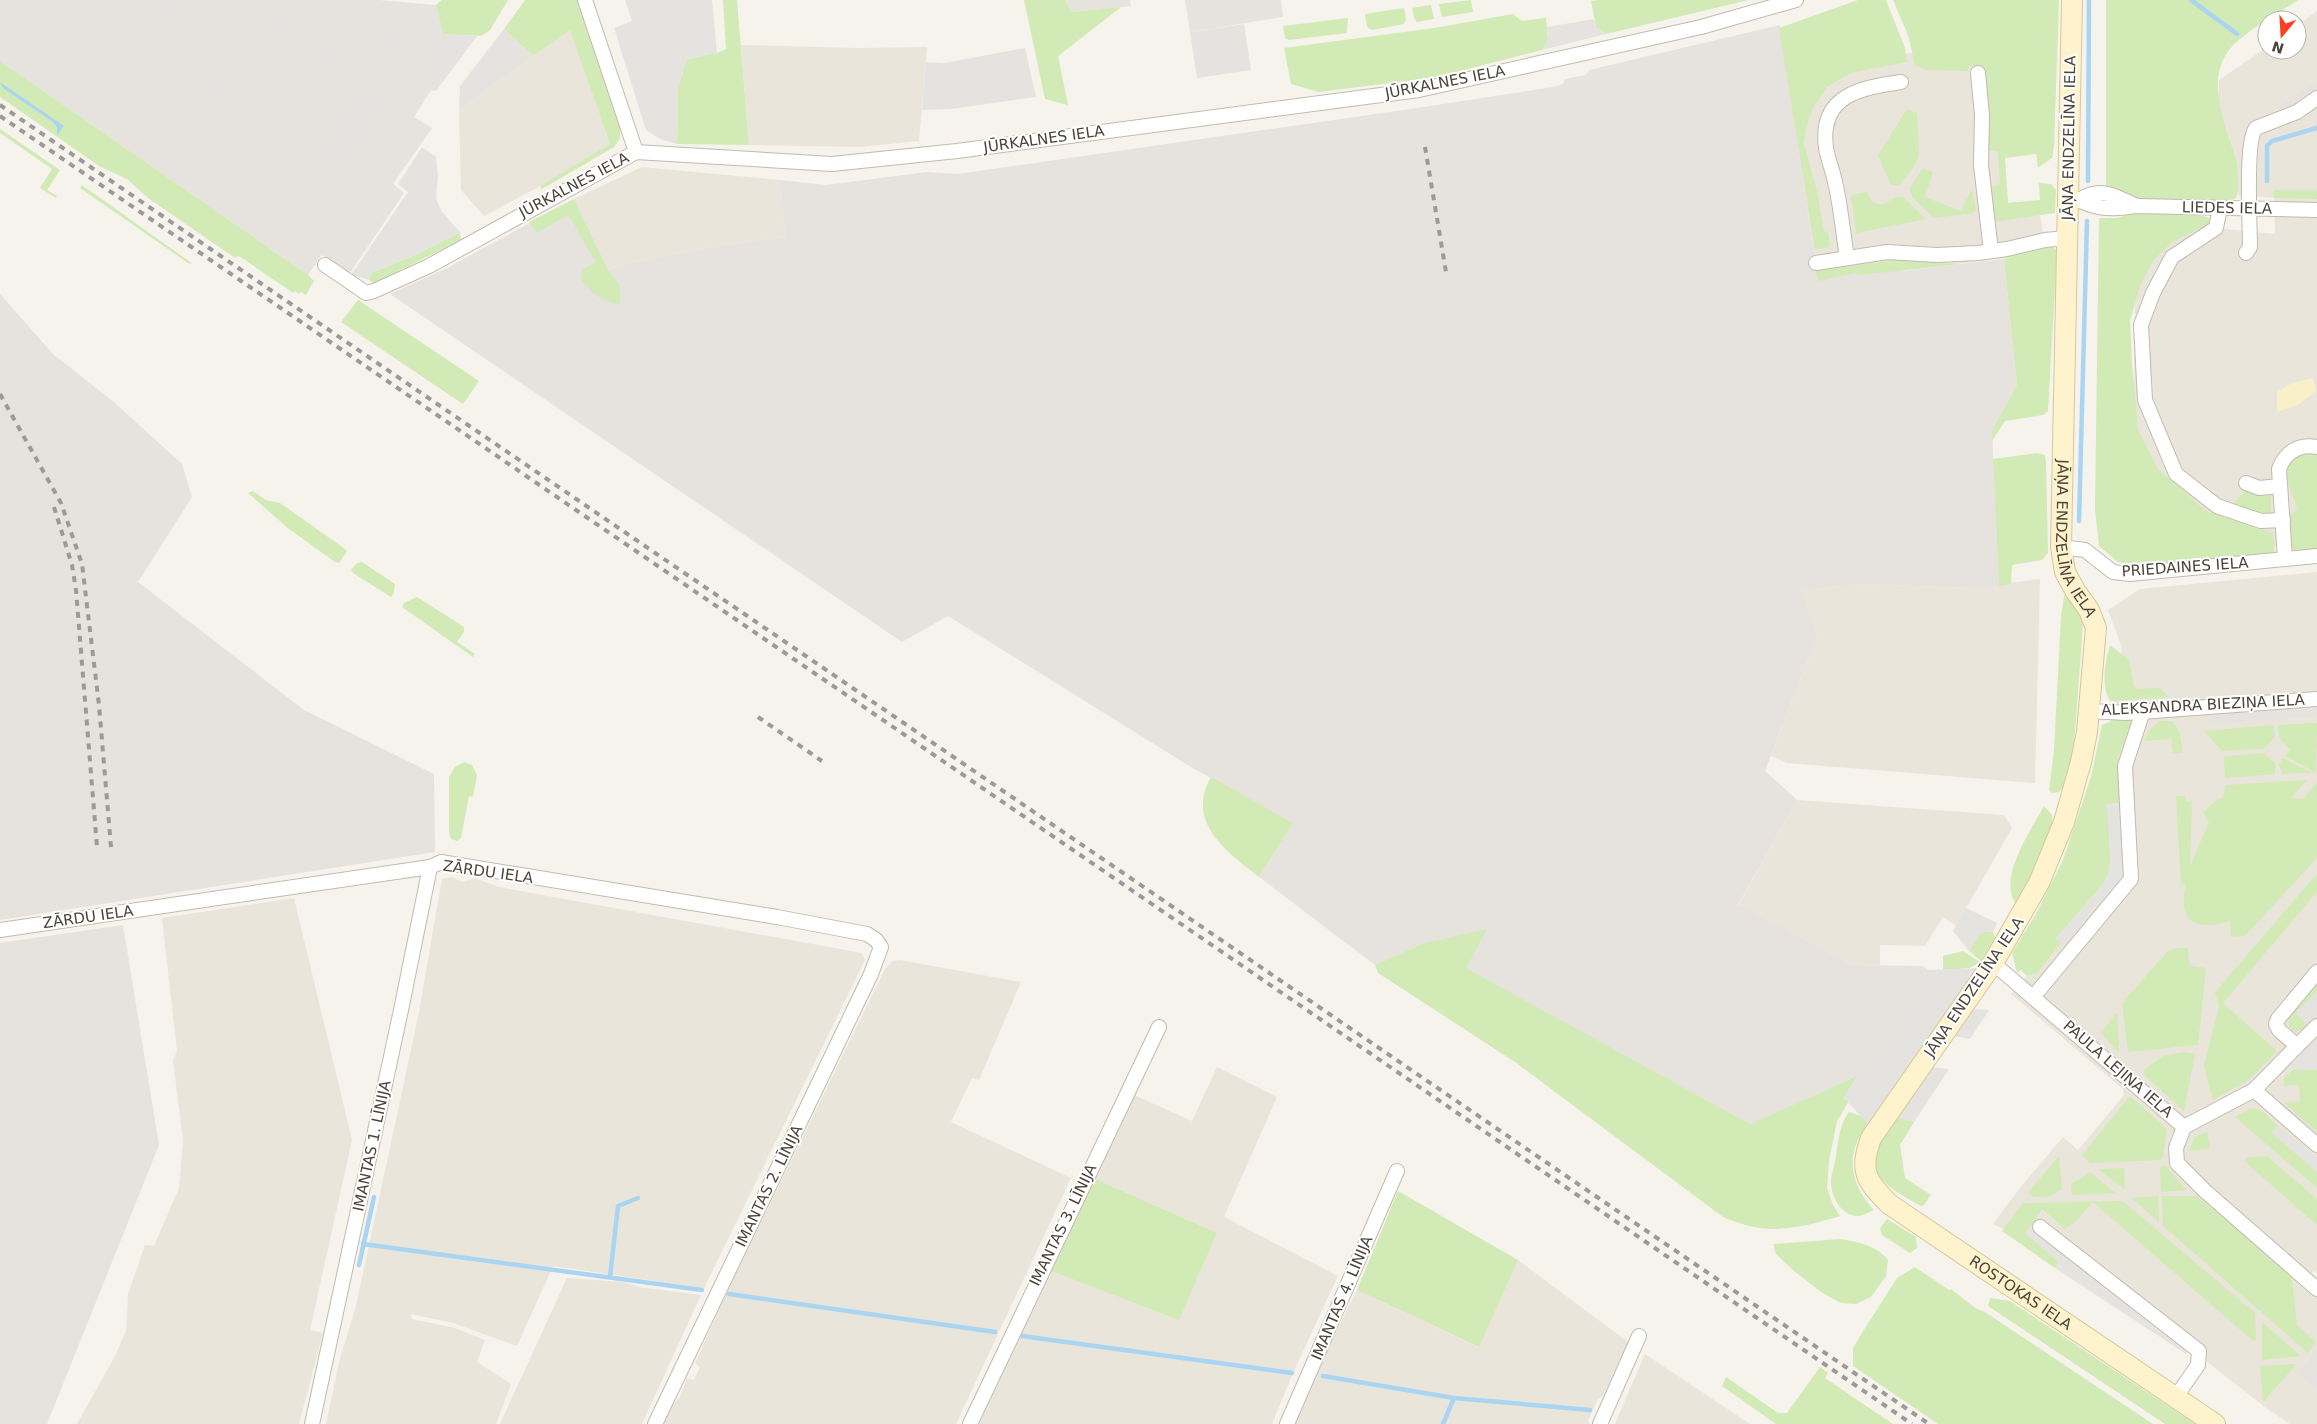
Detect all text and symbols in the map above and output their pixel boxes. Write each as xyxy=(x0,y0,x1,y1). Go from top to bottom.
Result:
north arrow xyxy=(2257,10,2307,60)
text: N xyxy=(2270,38,2286,57)
street label: JĀŅA ENDZELĪNA IELA xyxy=(2059,55,2079,222)
street label: JŪRKALNES IELA xyxy=(1382,60,1507,103)
street label: JŪRKALNES IELA xyxy=(981,121,1106,157)
street label: JŪRKALNES IELA xyxy=(515,147,633,222)
street label: LIEDES IELA xyxy=(2182,198,2273,218)
street label: JĀŅA ENDZELĪNA IELA xyxy=(2051,458,2100,621)
street label: PRIEDAINES IELA xyxy=(2121,554,2250,580)
street label: ALEKSANDRA BIEZIŅA IELA xyxy=(2101,691,2306,719)
street label: ZĀRDU IELA xyxy=(442,857,535,887)
street label: ZĀRDU IELA xyxy=(42,902,135,932)
street label: JĀŅA ENDZELĪNA IELA xyxy=(1920,913,2028,1061)
street label: PAULA LEJIŅA IELA xyxy=(2060,1017,2177,1122)
street label: IMANTAS 1. LĪNIJA xyxy=(349,1078,395,1213)
street label: IMANTAS 2. LĪNIJA xyxy=(732,1121,807,1250)
street label: IMANTAS 3. LĪNIJA xyxy=(1026,1160,1101,1289)
street label: IMANTAS 4. LĪNIJA xyxy=(1308,1232,1377,1363)
street label: ROSTOKAS IELA xyxy=(1966,1252,2076,1334)

